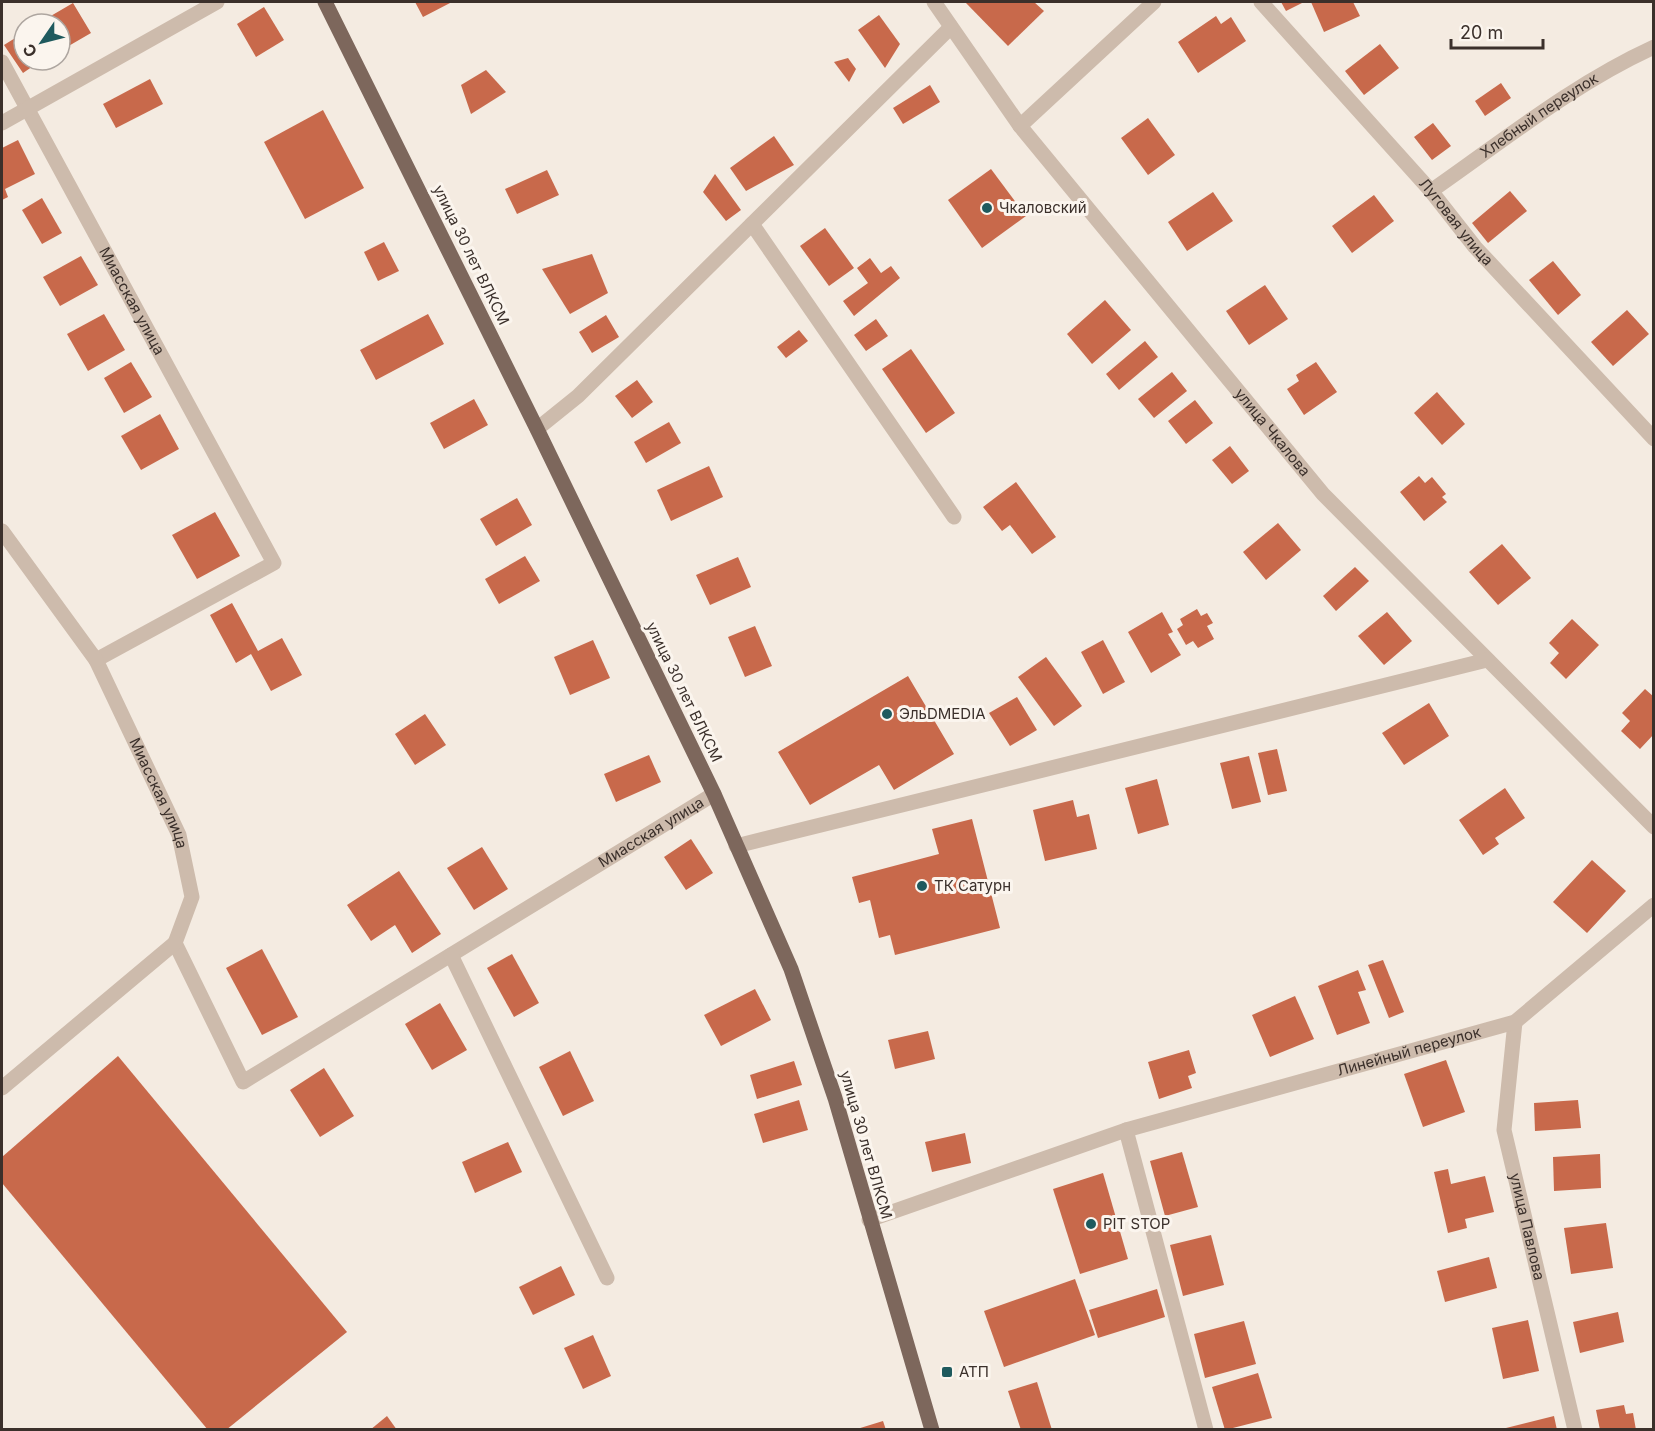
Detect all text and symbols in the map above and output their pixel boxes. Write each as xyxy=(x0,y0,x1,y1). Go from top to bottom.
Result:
north arrow xyxy=(12,12,72,72)
scale bar xyxy=(1451,12,1542,50)
text: 20 m xyxy=(1460,22,1503,43)
text: С xyxy=(18,40,41,61)
street label: Хлебный переулок xyxy=(1476,69,1601,162)
street label: Луговая улица xyxy=(1415,174,1497,269)
street label: улица 30 лет ВЛКСМ xyxy=(429,182,514,328)
place label: Чкаловский xyxy=(999,198,1087,217)
marker: Чкаловский xyxy=(980,201,994,215)
street label: Миасская улица xyxy=(95,244,169,358)
street label: улица Чкалова xyxy=(1231,384,1315,480)
street label: улица 30 лет ВЛКСМ xyxy=(642,619,727,765)
place label: ЭльDMEDIA xyxy=(899,704,986,723)
marker: ЭльDMEDIA xyxy=(880,707,894,721)
street label: Миасская улица xyxy=(125,735,192,850)
street label: Миасская улица xyxy=(595,793,707,871)
place label: ТК Сатурн xyxy=(934,876,1011,895)
marker: ТК Сатурн xyxy=(915,879,929,893)
street label: Линейный переулок xyxy=(1335,1022,1483,1080)
street label: улица 30 лет ВЛКСМ xyxy=(836,1068,897,1221)
street label: улица Павлова xyxy=(1506,1171,1549,1282)
place label: PIT STOP xyxy=(1103,1214,1170,1233)
marker: PIT STOP xyxy=(1084,1217,1098,1231)
place label: АТП xyxy=(959,1362,989,1381)
marker: АТП xyxy=(940,1365,954,1379)

